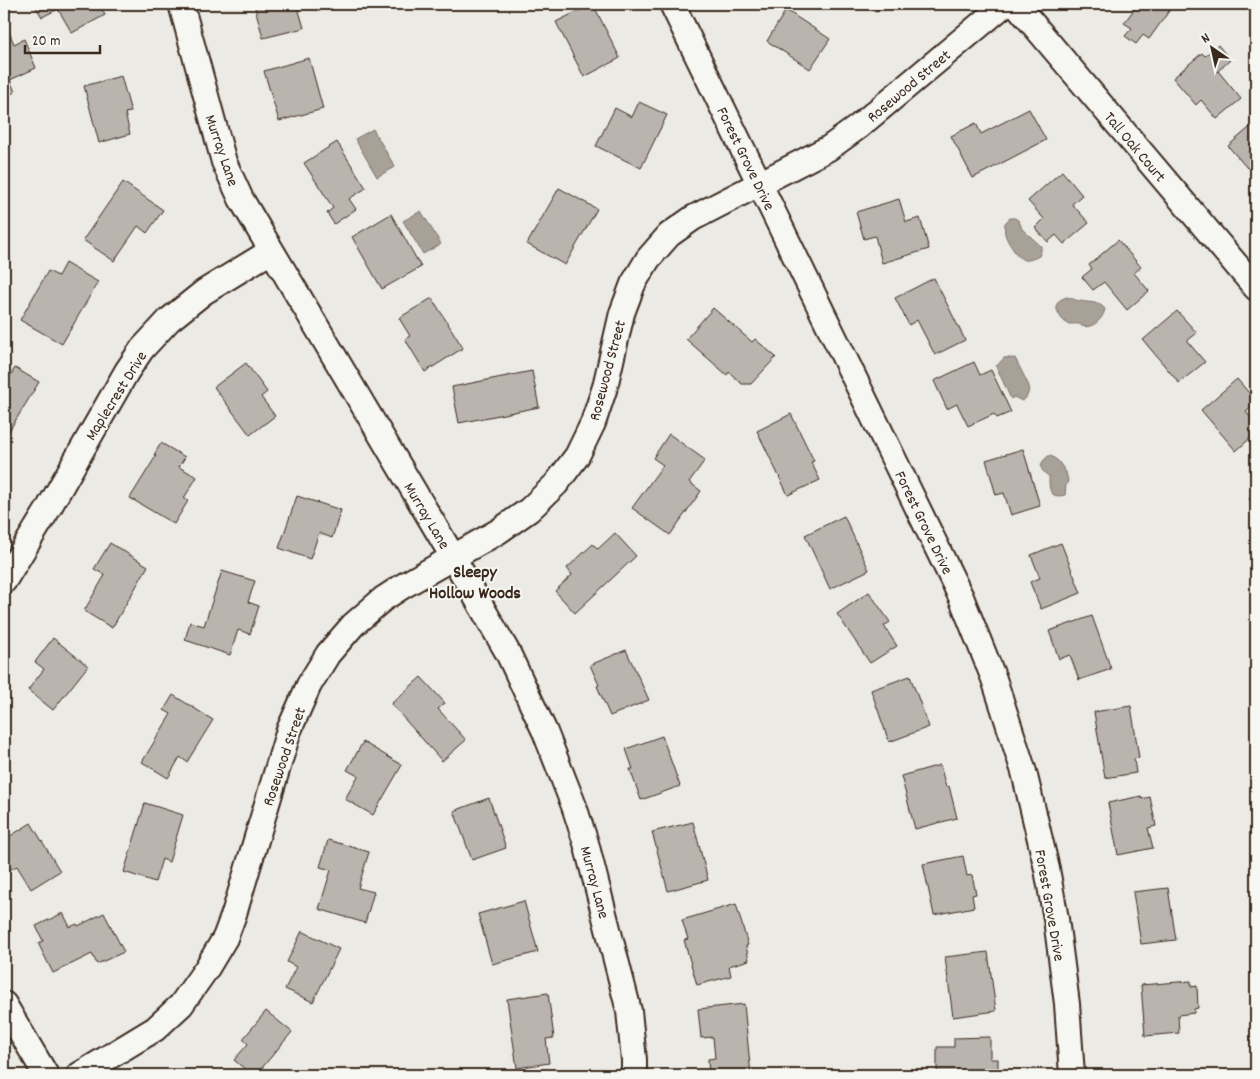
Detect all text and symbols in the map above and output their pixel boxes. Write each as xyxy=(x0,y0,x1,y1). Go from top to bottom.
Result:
scale bar xyxy=(25,22,100,54)
north arrow xyxy=(1188,22,1238,72)
text: N xyxy=(1197,29,1214,49)
text: 20 m xyxy=(32,31,60,53)
street label: Rosewood Street xyxy=(863,45,957,129)
street label: Forest Grove Drive xyxy=(710,103,780,215)
street label: Tall Oak Court xyxy=(1098,107,1171,188)
street label: Murray Lane xyxy=(198,112,244,190)
street label: Rosewood Street xyxy=(584,318,633,424)
street label: Maplecrest Drive xyxy=(80,347,154,446)
street label: Forest Grove Drive xyxy=(888,467,958,579)
street label: Murray Lane xyxy=(397,479,455,554)
district label: Sleepy Hollow Woods xyxy=(429,561,521,607)
street label: Rosewood Street xyxy=(258,704,313,809)
street label: Murray Lane xyxy=(573,844,614,921)
street label: Forest Grove Drive xyxy=(1027,848,1070,963)

